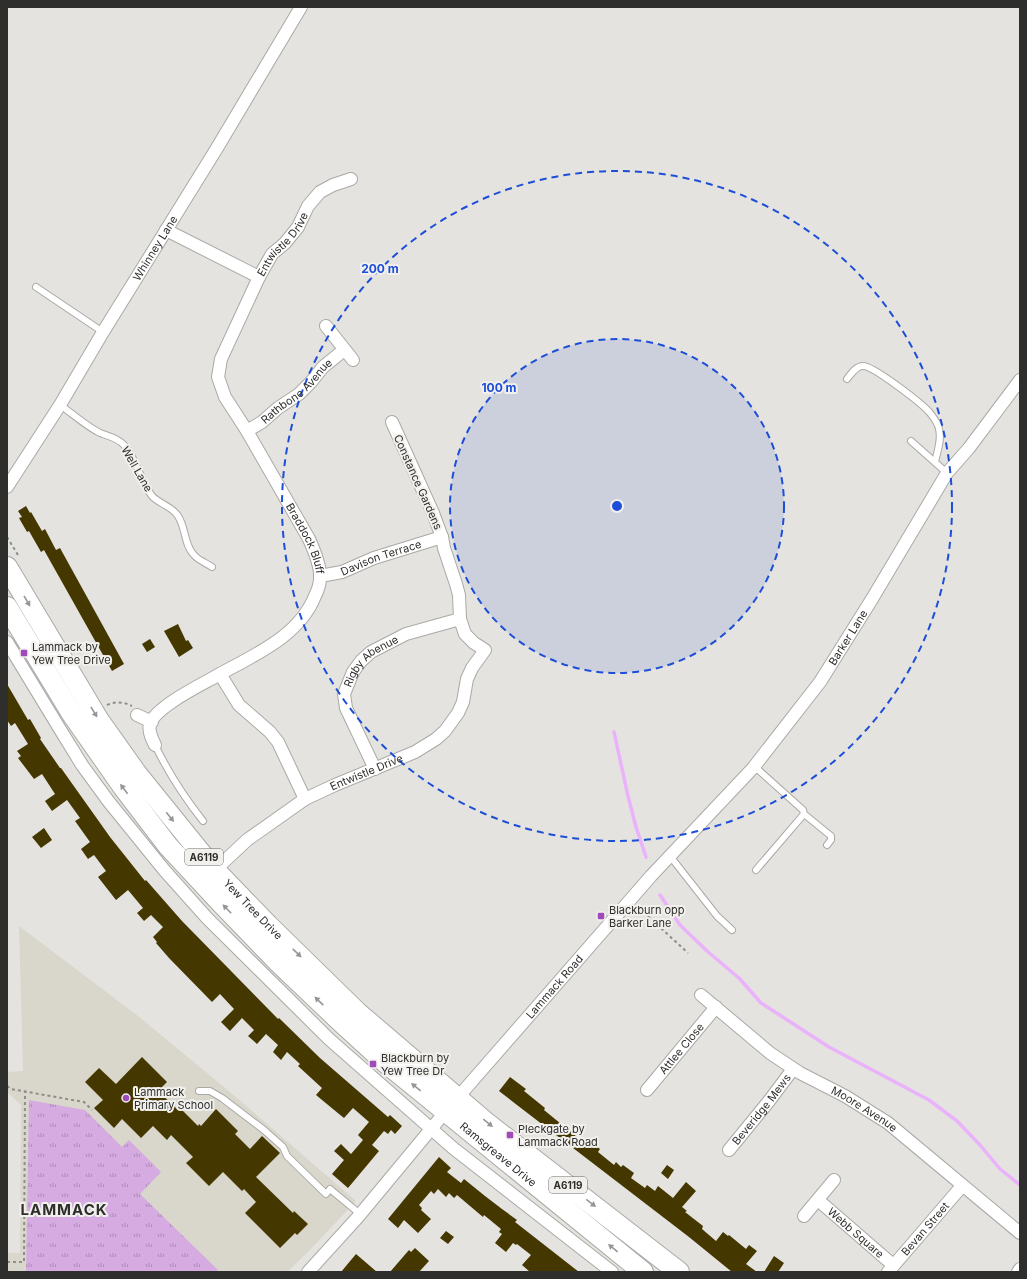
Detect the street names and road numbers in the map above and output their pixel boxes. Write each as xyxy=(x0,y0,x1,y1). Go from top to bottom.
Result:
street label: Entwistle Drive xyxy=(254,210,311,279)
street label: Whinney Lane xyxy=(130,213,180,283)
street label: Rathbone Avenue xyxy=(258,356,335,427)
street label: Constance Gardens xyxy=(391,432,445,532)
street label: Well Lane xyxy=(118,444,156,494)
street label: Braddock Bluff xyxy=(283,500,327,575)
street label: Davison Terrace xyxy=(338,537,423,579)
street label: Barker Lane xyxy=(825,607,870,668)
street label: Rigby Abenue xyxy=(341,632,401,689)
street label: Entwistle Drive xyxy=(328,751,405,793)
road number: A6119 xyxy=(185,849,223,865)
street label: Yew Tree Drive xyxy=(221,876,286,942)
street label: Lammack Road xyxy=(523,952,586,1021)
street label: Attlee Close xyxy=(656,1020,707,1077)
street label: Beveridge Mews xyxy=(729,1071,794,1148)
street label: Moore Avenue xyxy=(829,1083,900,1135)
street label: Ramsgreave Drive xyxy=(457,1119,540,1190)
road number: A6119 xyxy=(549,1177,587,1193)
street label: Bevan Street xyxy=(898,1199,952,1259)
street label: Webb Square xyxy=(825,1204,887,1261)

